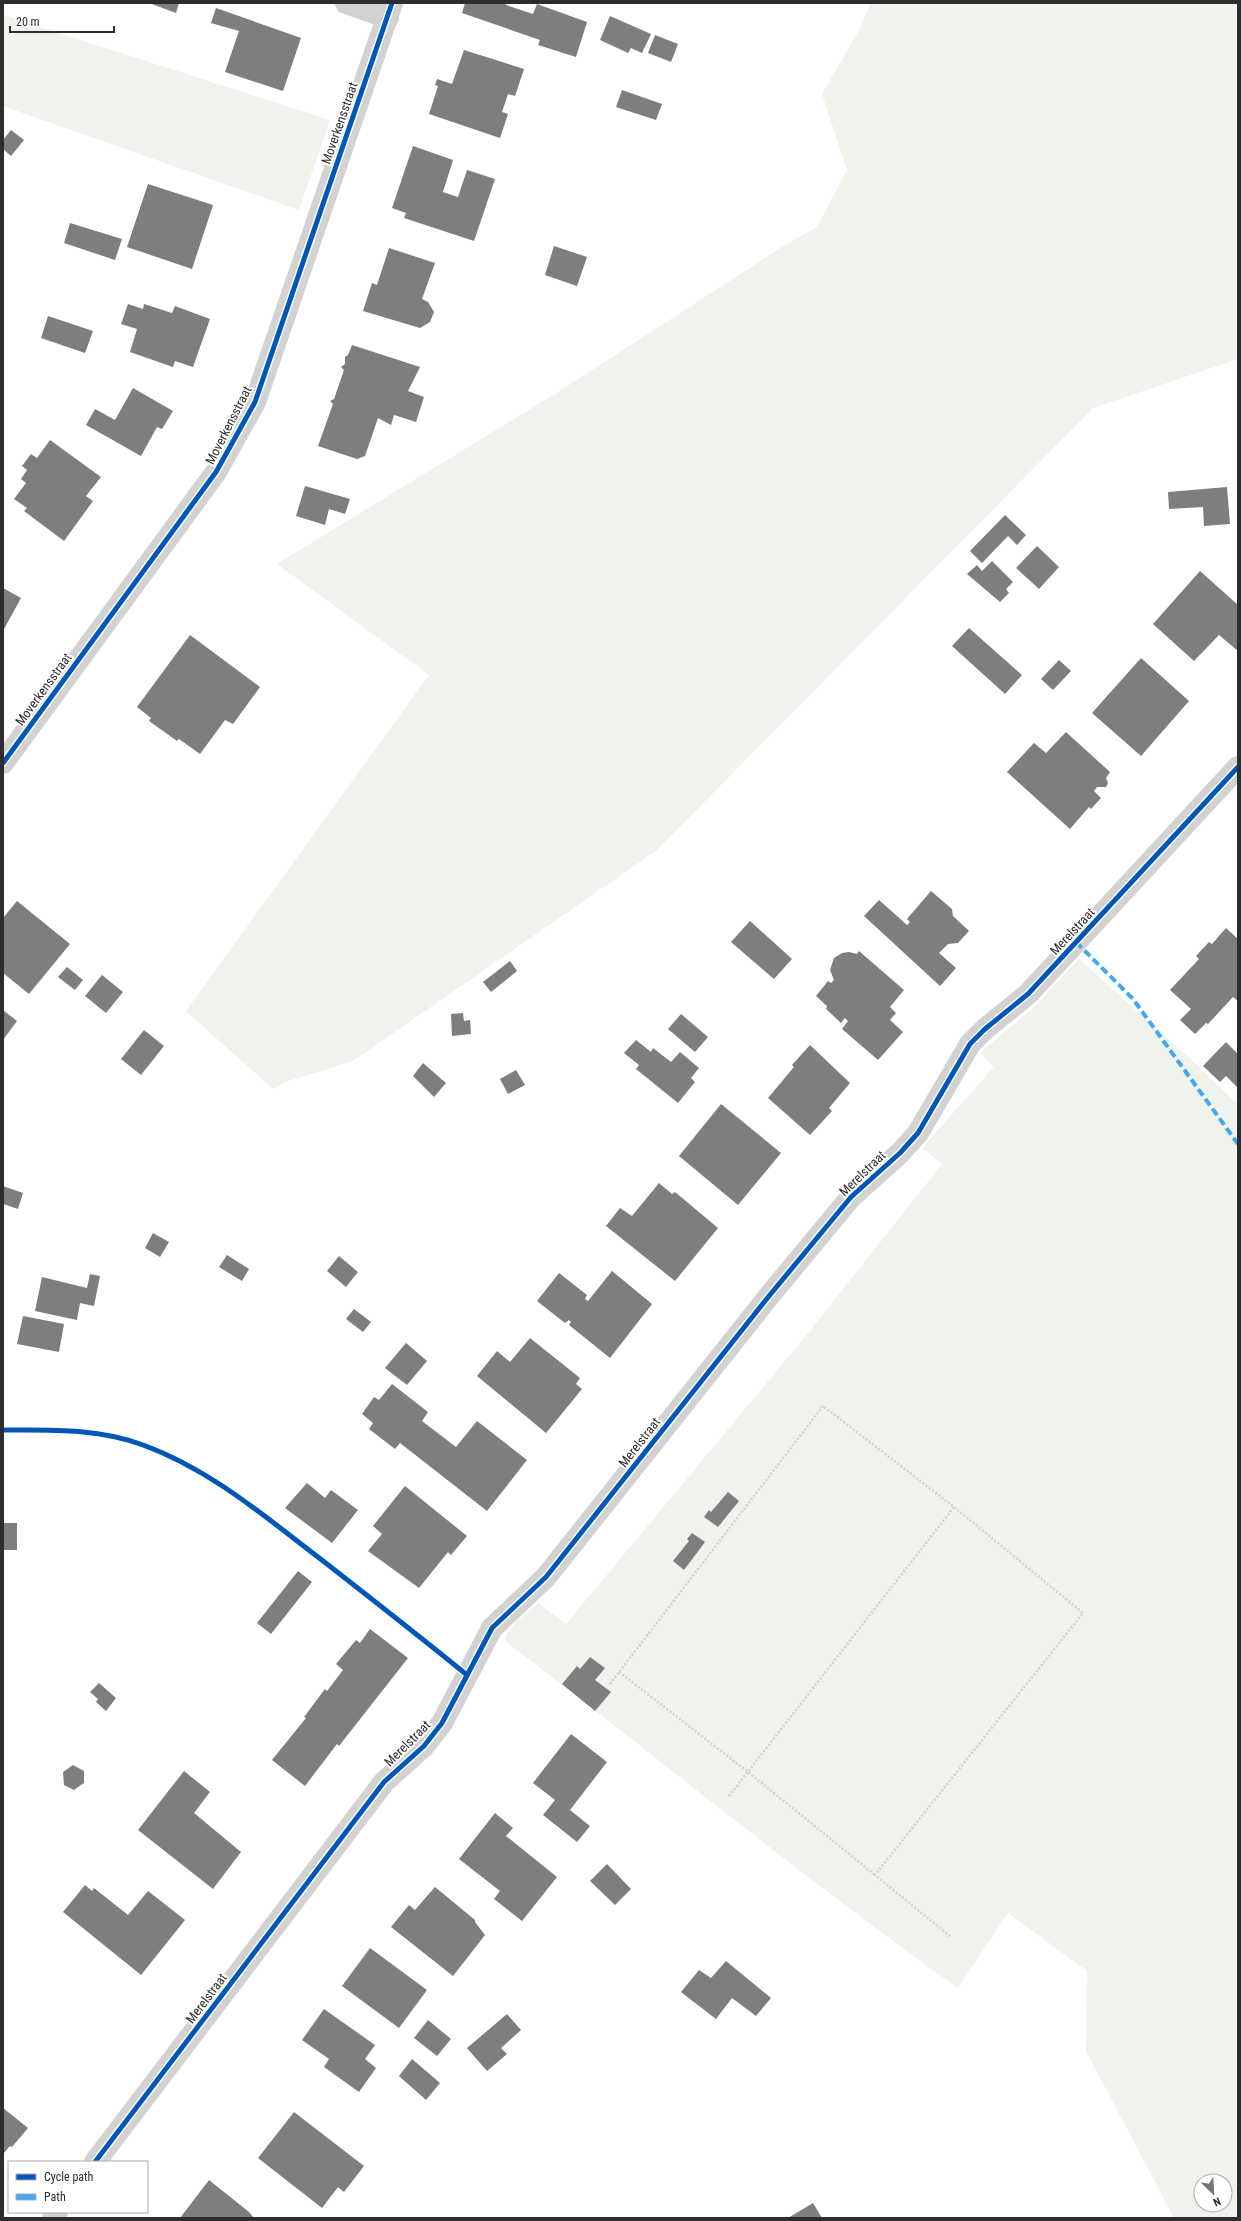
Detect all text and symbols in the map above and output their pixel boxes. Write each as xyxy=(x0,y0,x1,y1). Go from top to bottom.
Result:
scale bar xyxy=(10,8,114,34)
text: 20 m xyxy=(16,15,40,29)
street label: Moverkensstraat xyxy=(318,80,361,166)
street label: Moverkensstraat xyxy=(202,384,255,467)
street label: Moverkensstraat xyxy=(12,650,75,728)
street label: Merelstraat xyxy=(1047,905,1098,958)
street label: Merelstraat xyxy=(836,1148,889,1199)
street label: Merelstraat xyxy=(615,1414,663,1470)
street label: Merelstraat xyxy=(381,1717,433,1769)
street label: Merelstraat xyxy=(183,1970,230,2026)
legend xyxy=(8,2161,148,2213)
text: Cycle path xyxy=(44,2170,94,2184)
north arrow xyxy=(1193,2173,1233,2213)
text: Path xyxy=(44,2190,66,2204)
text: N xyxy=(1211,2194,1223,2209)

